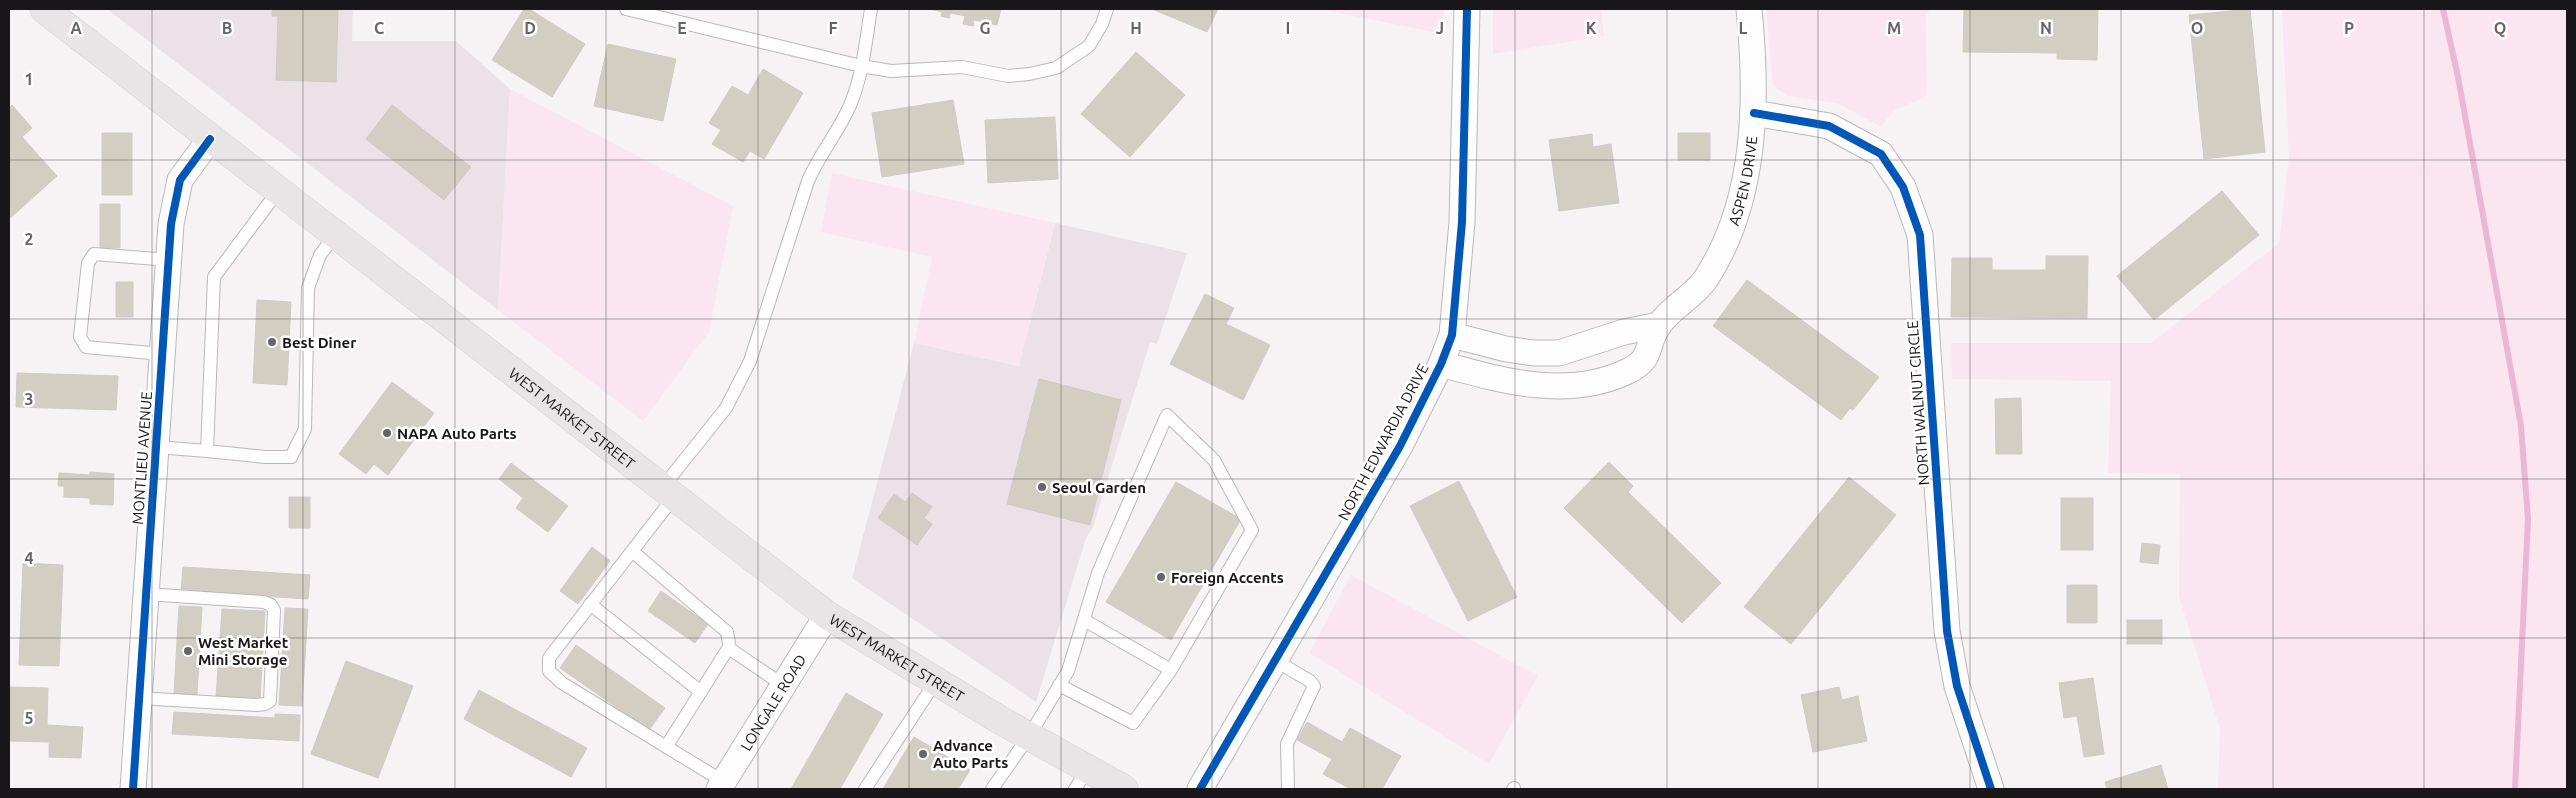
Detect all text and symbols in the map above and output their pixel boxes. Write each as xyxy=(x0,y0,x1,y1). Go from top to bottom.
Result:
text: A xyxy=(70,19,82,37)
text: B xyxy=(222,19,232,37)
text: C xyxy=(374,19,384,37)
text: D xyxy=(524,19,536,37)
text: E xyxy=(677,19,687,37)
text: F xyxy=(829,19,838,37)
text: G xyxy=(979,19,991,37)
text: H xyxy=(1130,19,1142,37)
text: I xyxy=(1286,19,1290,37)
text: J xyxy=(1436,19,1444,37)
text: K xyxy=(1586,19,1597,37)
text: L xyxy=(1739,19,1748,37)
text: M xyxy=(1887,19,1901,37)
text: N xyxy=(2040,19,2052,37)
text: O xyxy=(2191,19,2203,37)
text: P xyxy=(2344,19,2354,37)
text: Q xyxy=(2494,19,2506,37)
text: 1 xyxy=(24,70,34,88)
street label: ASPEN DRIVE xyxy=(1724,135,1760,228)
text: 2 xyxy=(24,230,34,248)
street label: NORTH WALNUT CIRCLE xyxy=(1904,320,1932,486)
place label: Best Diner xyxy=(282,334,357,351)
marker: Best Diner xyxy=(266,336,278,348)
street label: NORTH EDWARDIA DRIVE xyxy=(1334,361,1432,523)
street label: WEST MARKET STREET xyxy=(506,364,639,472)
text: 3 xyxy=(24,390,34,408)
street label: MONTLIEU AVENUE xyxy=(129,391,155,525)
place label: NAPA Auto Parts xyxy=(397,425,517,442)
marker: NAPA Auto Parts xyxy=(381,427,393,439)
place label: Seoul Garden xyxy=(1052,479,1146,496)
marker: Seoul Garden xyxy=(1036,481,1048,493)
text: 4 xyxy=(24,549,34,567)
place label: Foreign Accents xyxy=(1171,569,1284,586)
marker: Foreign Accents xyxy=(1155,571,1167,583)
street label: WEST MARKET STREET xyxy=(827,610,968,705)
place label: West Market Mini Storage xyxy=(198,634,289,668)
marker: West Market Mini Storage xyxy=(182,645,194,657)
street label: LONGALE ROAD xyxy=(737,651,809,754)
text: 5 xyxy=(24,709,34,727)
place label: Advance Auto Parts xyxy=(933,737,1008,771)
marker: Advance Auto Parts xyxy=(917,748,929,760)

